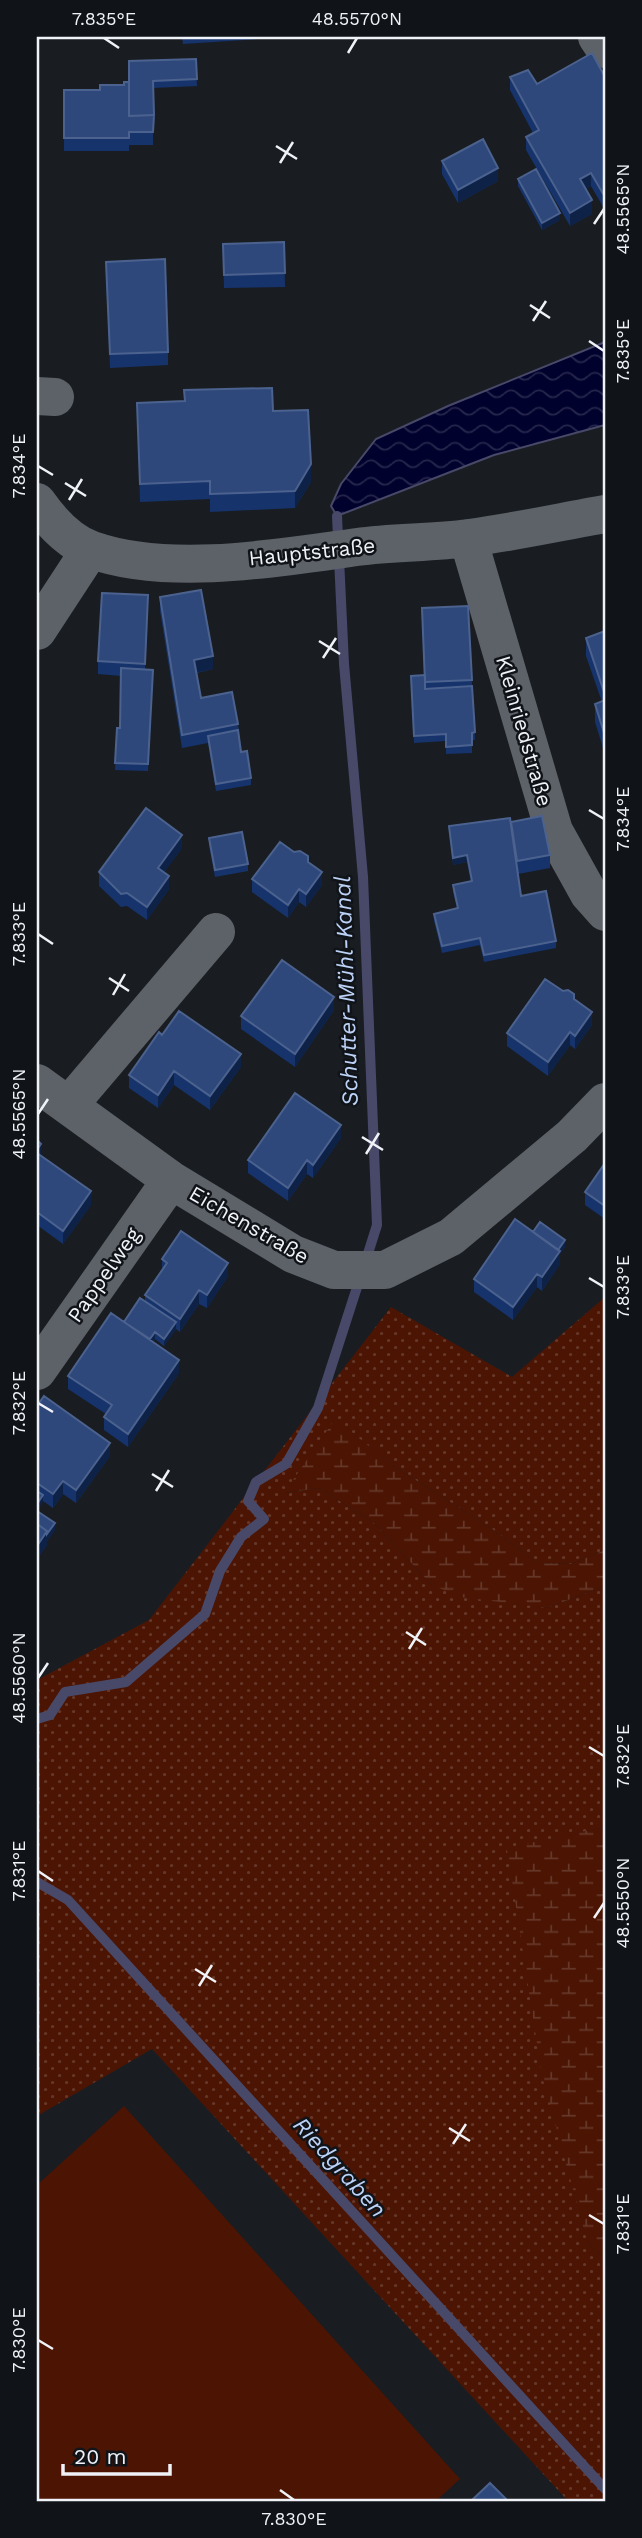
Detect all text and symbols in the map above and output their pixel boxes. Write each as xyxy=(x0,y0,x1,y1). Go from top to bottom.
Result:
text: 7.835°E xyxy=(72,8,136,29)
text: 48.5570°N xyxy=(312,8,402,29)
text: 48.5565°N xyxy=(612,164,633,254)
text: 7.835°E xyxy=(612,319,633,383)
text: 7.834°E xyxy=(8,433,29,499)
street label: Hauptstraße xyxy=(247,532,376,571)
street label: Kleinriedstraße xyxy=(491,653,558,809)
text: 7.834°E xyxy=(612,786,633,852)
water label: Schutter-Mühl-Kanal xyxy=(329,875,364,1107)
text: 7.833°E xyxy=(8,902,29,966)
text: 48.5565°N xyxy=(8,1069,29,1159)
street label: Eichenstraße xyxy=(185,1180,314,1269)
street label: Pappelweg xyxy=(62,1222,146,1327)
text: 7.833°E xyxy=(612,1255,633,1319)
text: 7.832°E xyxy=(8,1371,29,1435)
text: 48.5560°N xyxy=(8,1632,29,1724)
text: 7.832°E xyxy=(612,1724,633,1788)
text: 7.831°E xyxy=(8,1840,29,1902)
text: 48.5550°N xyxy=(612,1858,633,1949)
water label: Riedgraben xyxy=(288,2112,392,2223)
text: 7.831°E xyxy=(612,2193,633,2255)
text: 7.830°E xyxy=(8,2307,29,2373)
scale bar xyxy=(63,2433,170,2477)
text: 20 m xyxy=(74,2444,126,2469)
text: 7.830°E xyxy=(261,2508,327,2529)

